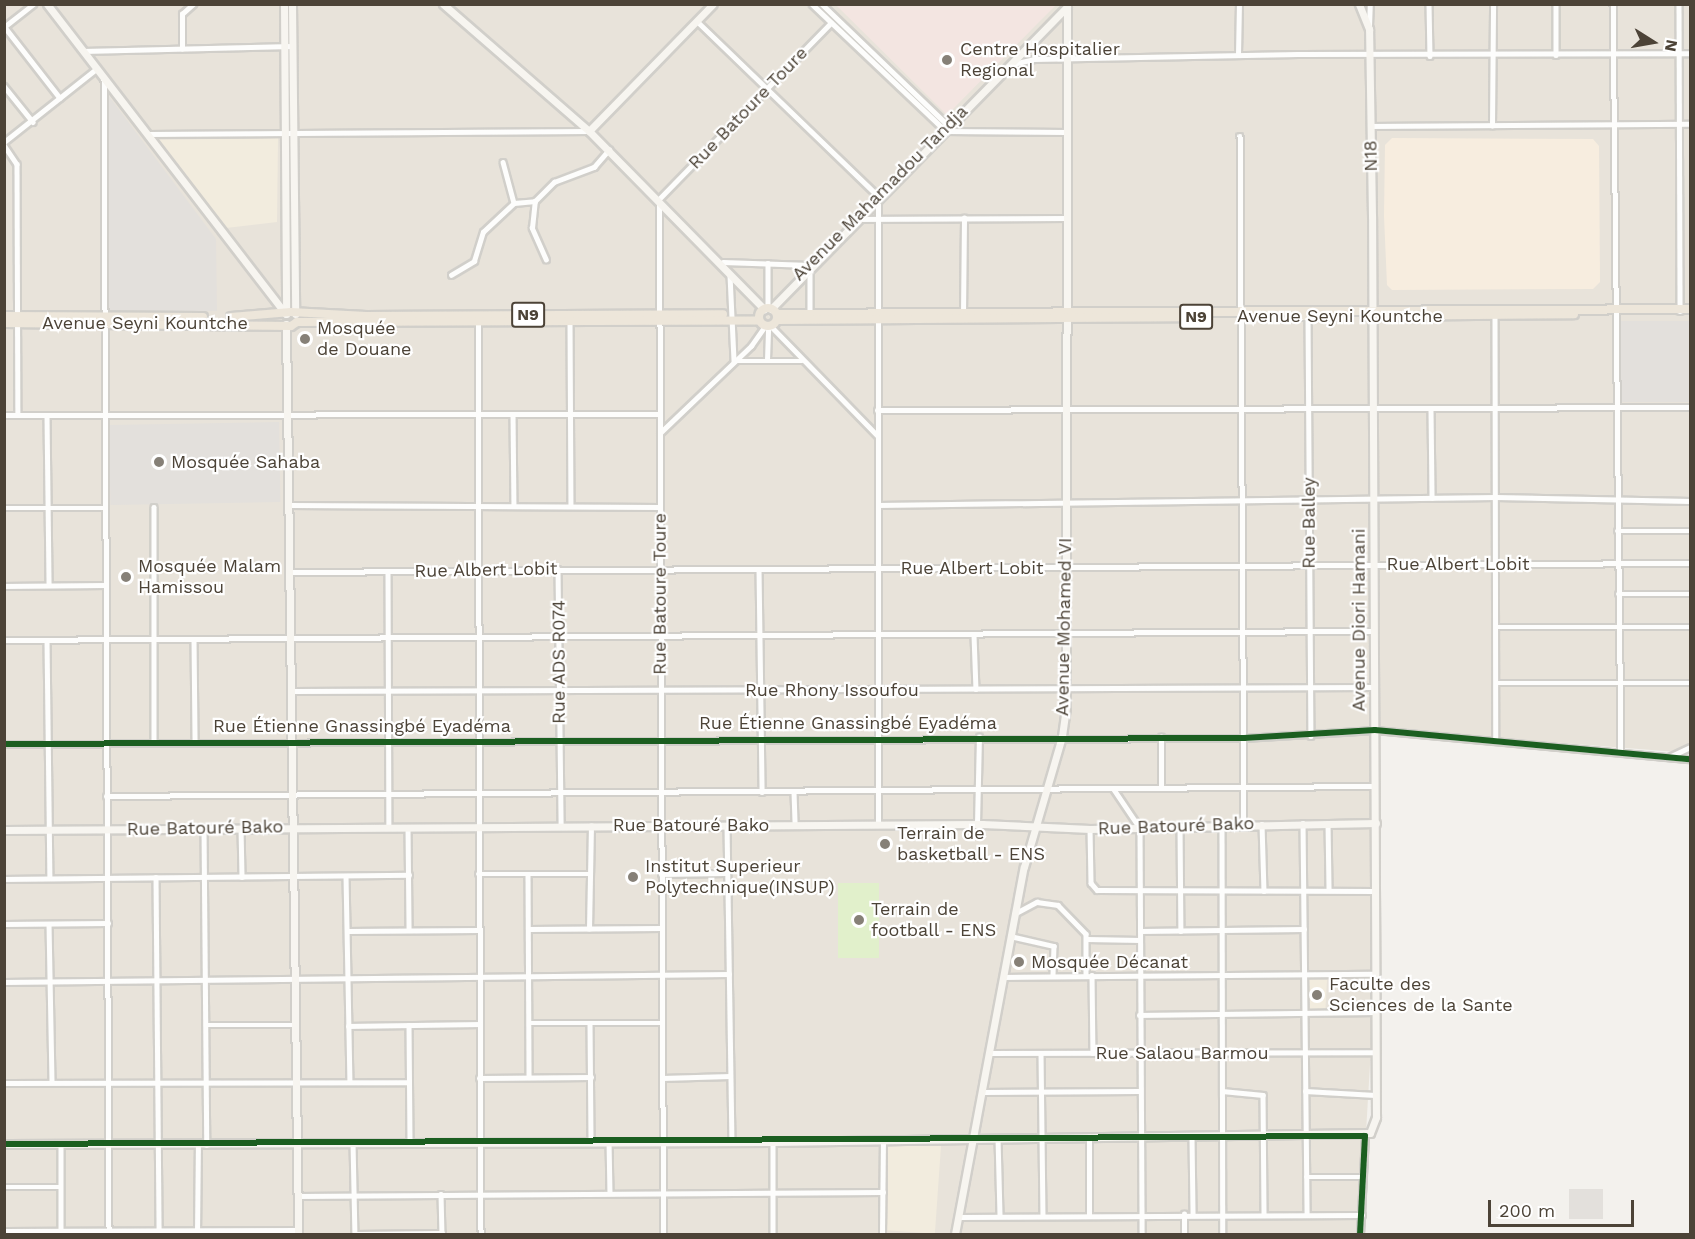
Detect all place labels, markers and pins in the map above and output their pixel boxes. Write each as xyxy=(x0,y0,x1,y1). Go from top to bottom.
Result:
place label: Centre Hospitalier Regional xyxy=(960,39,1120,82)
marker: Centre Hospitalier Regional xyxy=(938,51,956,69)
place label: Mosquée de Douane xyxy=(317,318,411,360)
marker: Mosquée de Douane xyxy=(298,332,312,346)
place label: Mosquée Sahaba xyxy=(171,451,320,473)
marker: Mosquée Sahaba xyxy=(152,455,166,469)
place label: Mosquée Malam Hamissou xyxy=(138,556,281,598)
marker: Mosquée Malam Hamissou xyxy=(119,570,133,584)
place label: Terrain de basketball - ENS xyxy=(897,823,1046,866)
marker: Terrain de basketball - ENS xyxy=(878,837,892,851)
place label: Institut Superieur Polytechnique(INSUP) xyxy=(645,856,835,898)
marker: Institut Superieur Polytechnique(INSUP) xyxy=(626,870,640,884)
place label: Terrain de football - ENS xyxy=(871,899,997,942)
marker: Terrain de football - ENS xyxy=(852,913,866,927)
place label: Mosquée Décanat xyxy=(1031,951,1188,973)
marker: Mosquée Décanat xyxy=(1012,955,1026,969)
place label: Faculte des Sciences de la Sante xyxy=(1329,974,1513,1016)
marker: Faculte des Sciences de la Sante xyxy=(1310,988,1324,1002)

